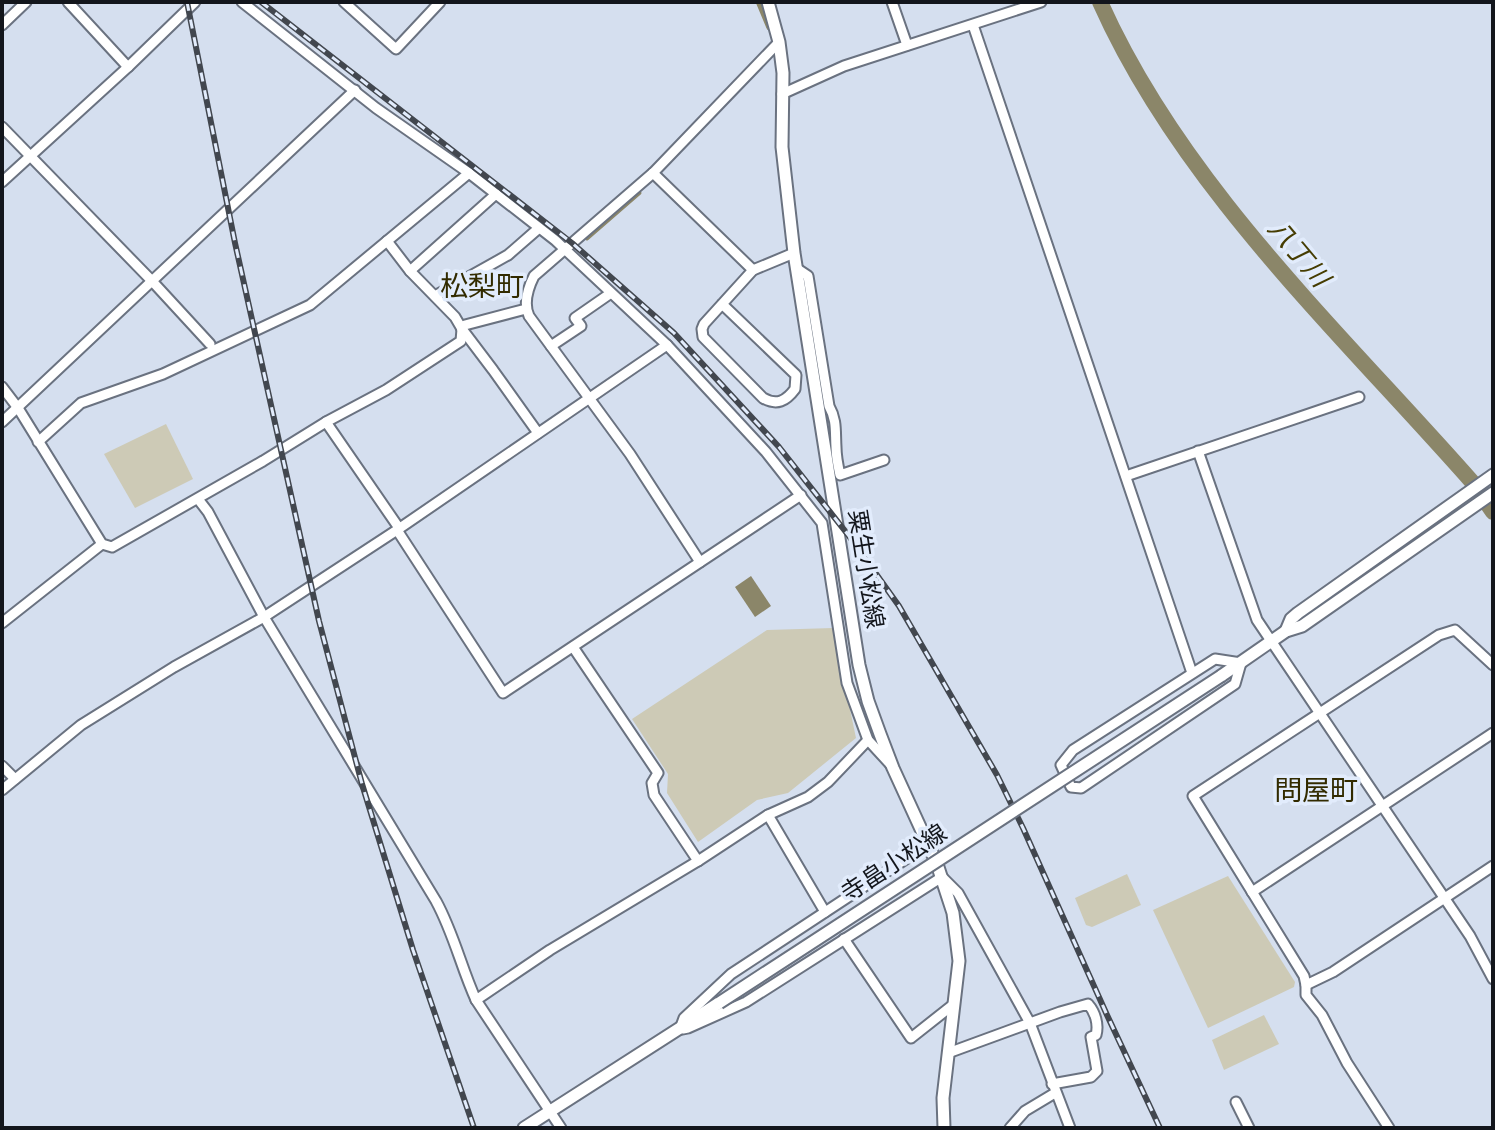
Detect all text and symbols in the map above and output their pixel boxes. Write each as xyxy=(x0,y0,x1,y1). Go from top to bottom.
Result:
water label: 八丁川 xyxy=(1263,212,1339,294)
district label: 松梨町 xyxy=(440,268,524,302)
street label: 粟生小松線 xyxy=(844,507,891,630)
district label: 問屋町 xyxy=(1274,772,1358,806)
street label: 寺畠小松線 xyxy=(835,817,951,907)

